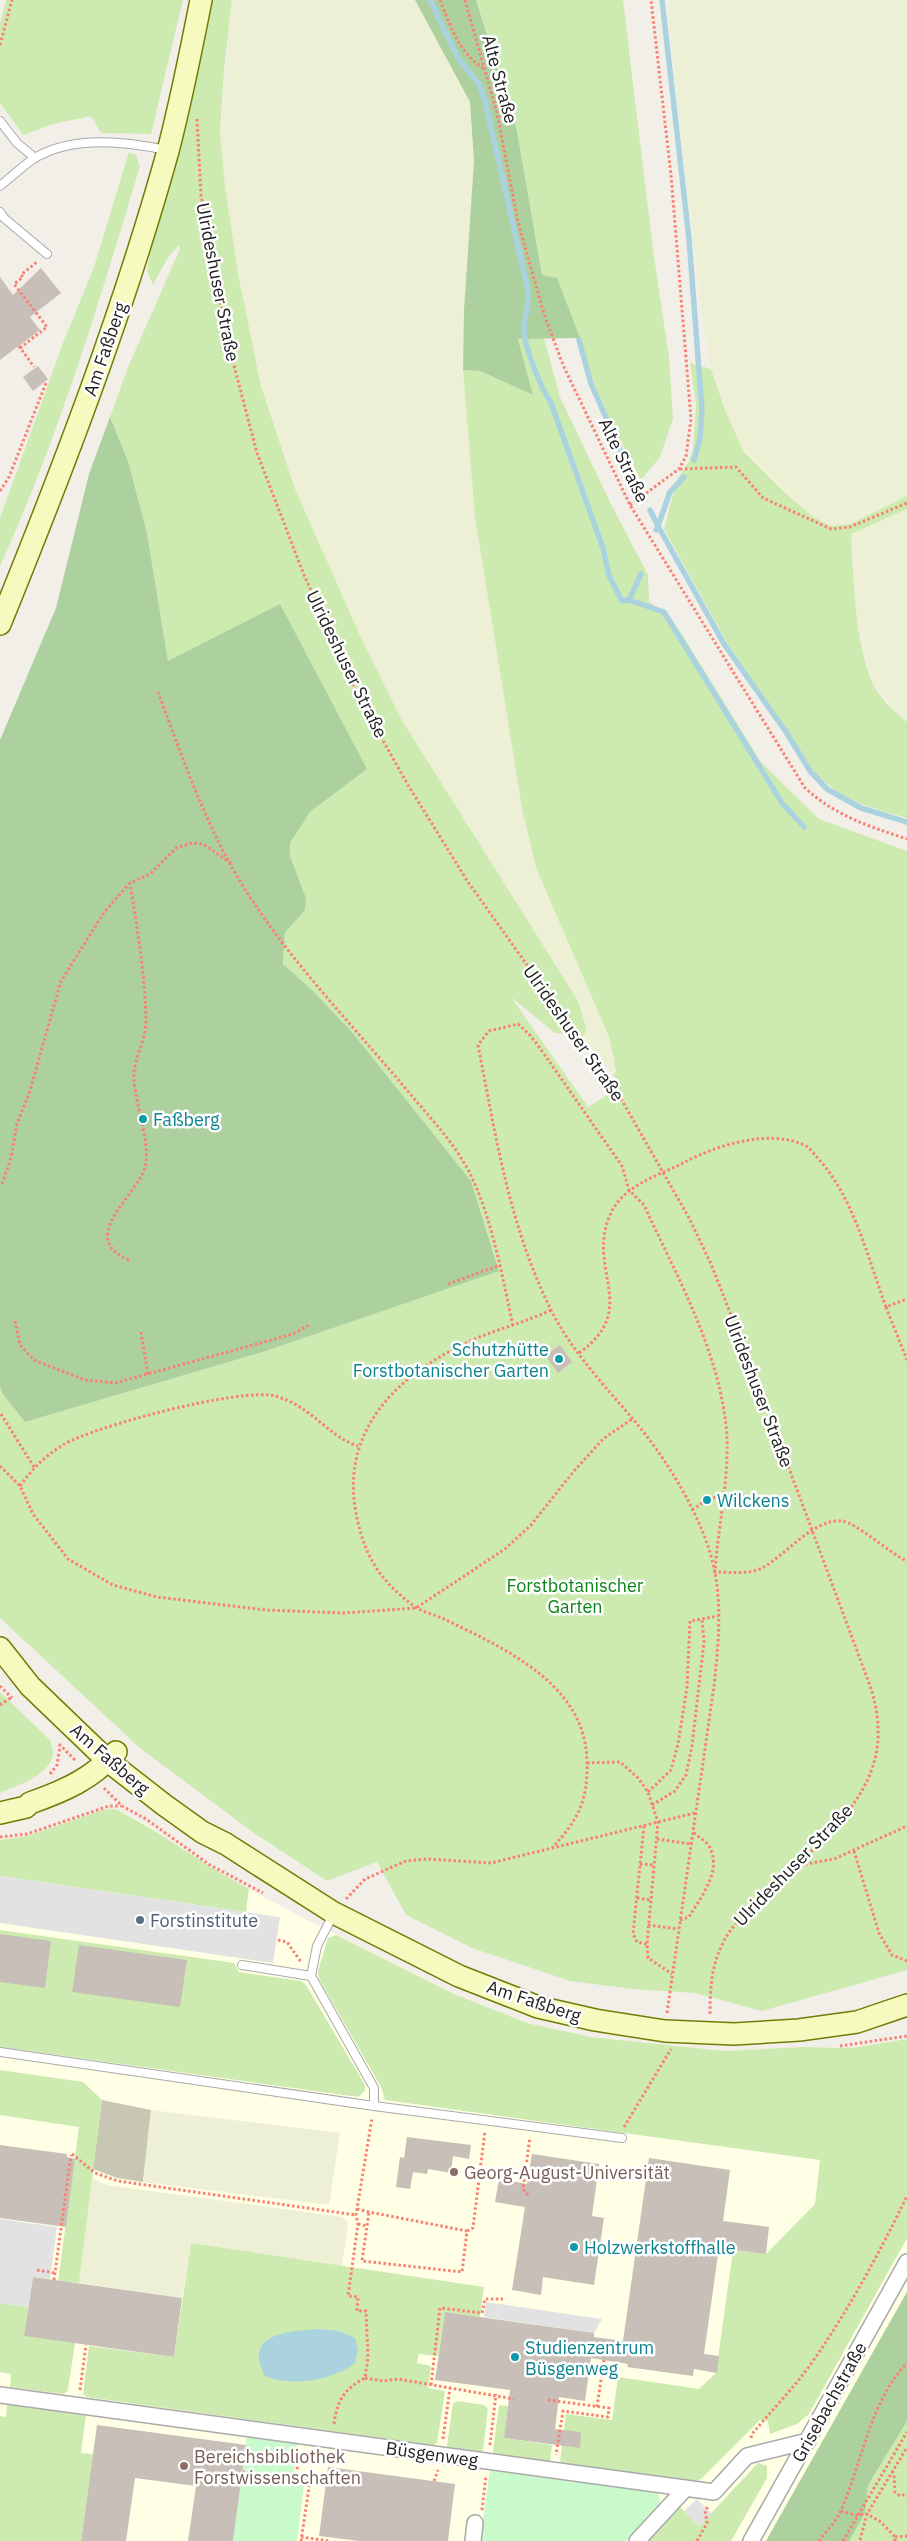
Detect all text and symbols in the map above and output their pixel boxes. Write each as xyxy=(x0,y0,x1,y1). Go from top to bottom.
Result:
street label: Alte Straße xyxy=(477,32,523,126)
street label: Ulrideshuser Straße xyxy=(191,201,245,364)
street label: Am Faßberg xyxy=(78,298,132,399)
street label: Alte Straße xyxy=(594,414,654,506)
street label: Ulrideshuser Straße xyxy=(301,586,393,742)
street label: Ulrideshuser Straße xyxy=(518,960,630,1106)
place label: Faßberg xyxy=(153,1108,220,1131)
marker: Faßberg xyxy=(137,1113,149,1125)
street label: Ulrideshuser Straße xyxy=(719,1311,799,1471)
place label: Schutzhütte Forstbotanischer Garten xyxy=(353,1338,549,1382)
marker: Schutzhütte Forstbotanischer Garten xyxy=(553,1353,565,1365)
place label: Wilckens xyxy=(717,1489,790,1512)
marker: Wilckens xyxy=(701,1494,713,1506)
park label: Forstbotanischer Garten xyxy=(507,1574,644,1618)
street label: Am Faßberg xyxy=(65,1718,155,1800)
street label: Ulrideshuser Straße xyxy=(729,1799,857,1931)
place label: Forstinstitute xyxy=(150,1909,258,1932)
marker: Forstinstitute xyxy=(134,1914,146,1926)
street label: Am Faßberg xyxy=(484,1975,585,2027)
place label: Georg-August-Universität xyxy=(464,2161,670,2184)
marker: Georg-August-Universität xyxy=(448,2166,460,2178)
place label: Holzwerkstoffhalle xyxy=(584,2236,736,2259)
marker: Holzwerkstoffhalle xyxy=(568,2241,580,2253)
place label: Studienzentrum Büsgenweg xyxy=(525,2336,654,2380)
street label: Grisebachstraße xyxy=(786,2338,872,2466)
marker: Studienzentrum Büsgenweg xyxy=(509,2351,521,2363)
street label: Büsgenweg xyxy=(384,2436,480,2472)
place label: Bereichsbibliothek Forstwissenschaften xyxy=(194,2445,361,2489)
marker: Bereichsbibliothek Forstwissenschaften xyxy=(178,2460,190,2472)

